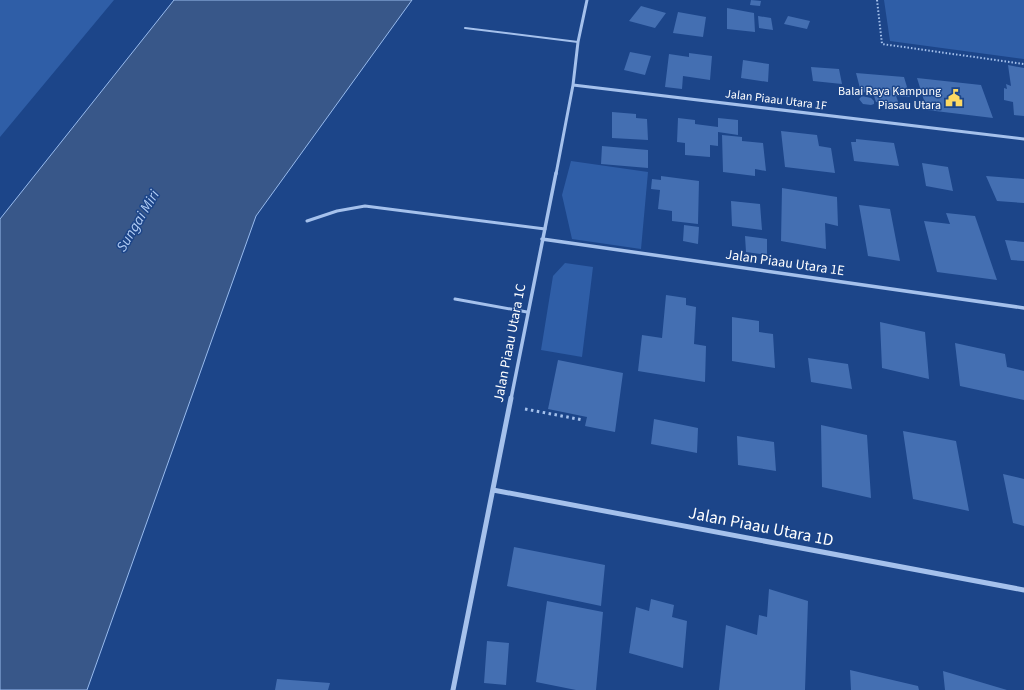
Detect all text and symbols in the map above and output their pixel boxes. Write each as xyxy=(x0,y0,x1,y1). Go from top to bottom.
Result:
place label: Balai Raya Kampung Piasau Utara xyxy=(838,83,941,114)
street label: Jalan Piaau Utara 1F xyxy=(724,85,828,115)
public building icon: Balai Raya Kampung Piasau Utara xyxy=(944,88,964,108)
water label: Sungai Miri xyxy=(111,186,165,256)
street label: Jalan Piaau Utara 1E xyxy=(724,245,846,281)
street label: Jalan Piaau Utara 1C xyxy=(489,282,531,404)
street label: Jalan Piaau Utara 1D xyxy=(686,501,836,553)

